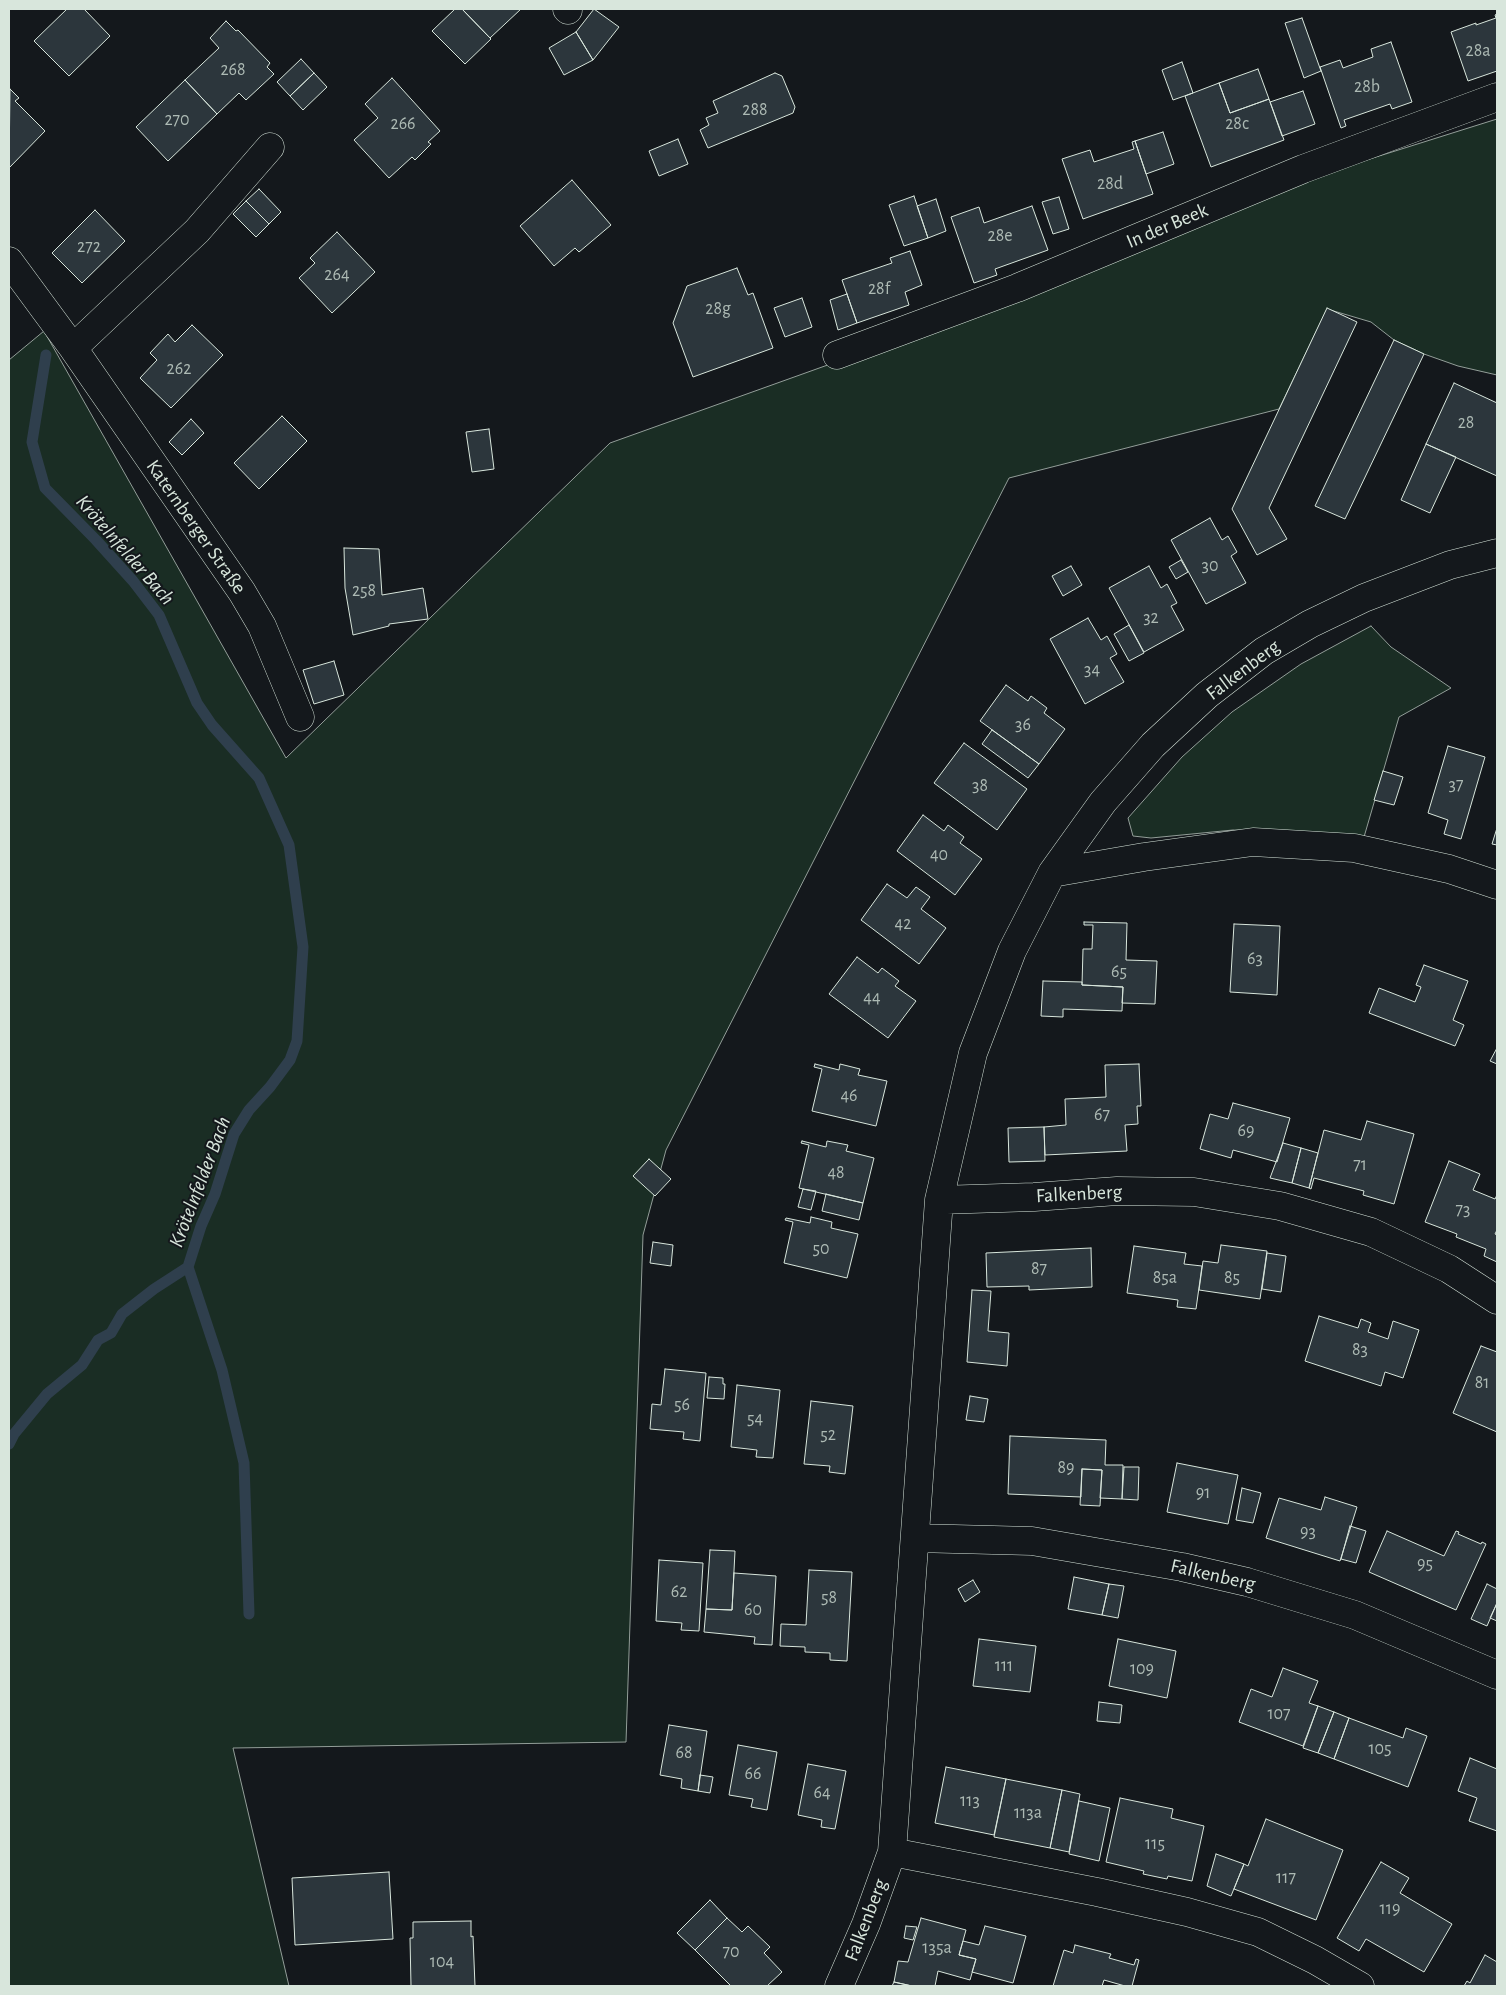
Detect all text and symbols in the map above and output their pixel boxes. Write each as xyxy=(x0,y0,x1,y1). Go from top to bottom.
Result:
house number: 28a xyxy=(1465,40,1491,62)
house number: 268 xyxy=(220,59,246,81)
house number: 28b xyxy=(1354,76,1380,98)
house number: 288 xyxy=(742,99,768,121)
house number: 270 xyxy=(164,109,190,131)
house number: 266 xyxy=(390,113,416,135)
house number: 28c xyxy=(1225,113,1249,135)
house number: 28d xyxy=(1097,173,1123,195)
street label: In der Beek xyxy=(1123,198,1211,254)
house number: 28e xyxy=(987,225,1013,247)
house number: 272 xyxy=(77,236,101,258)
house number: 264 xyxy=(324,264,350,286)
house number: 28f xyxy=(868,278,890,300)
house number: 28g xyxy=(705,298,731,320)
house number: 262 xyxy=(167,358,191,380)
house number: 28 xyxy=(1458,412,1474,434)
street label: Katernberger Straße xyxy=(141,455,251,599)
water label: Krötelnfelder Bach xyxy=(70,490,180,610)
house number: 30 xyxy=(1202,555,1218,577)
house number: 258 xyxy=(352,580,376,602)
house number: 32 xyxy=(1143,607,1159,629)
street label: Falkenberg xyxy=(1201,634,1285,706)
house number: 34 xyxy=(1084,659,1100,681)
house number: 36 xyxy=(1015,714,1031,736)
house number: 37 xyxy=(1449,774,1463,796)
house number: 38 xyxy=(972,775,988,797)
house number: 40 xyxy=(930,844,948,866)
house number: 42 xyxy=(895,913,911,935)
house number: 63 xyxy=(1247,948,1263,970)
house number: 65 xyxy=(1111,961,1127,983)
house number: 44 xyxy=(863,987,881,1009)
house number: 46 xyxy=(840,1085,858,1107)
house number: 67 xyxy=(1094,1104,1110,1126)
water label: Krötelnfelder Bach xyxy=(163,1113,237,1251)
house number: 69 xyxy=(1238,1120,1254,1142)
house number: 71 xyxy=(1353,1154,1367,1176)
house number: 48 xyxy=(827,1162,845,1184)
street label: Falkenberg xyxy=(1035,1180,1123,1208)
house number: 73 xyxy=(1456,1199,1470,1221)
house number: 50 xyxy=(812,1238,830,1260)
house number: 87 xyxy=(1031,1258,1047,1280)
house number: 85a xyxy=(1153,1267,1177,1289)
house number: 85 xyxy=(1224,1267,1240,1289)
house number: 83 xyxy=(1352,1339,1368,1361)
house number: 81 xyxy=(1475,1372,1489,1394)
house number: 56 xyxy=(674,1394,690,1416)
house number: 54 xyxy=(747,1408,763,1430)
house number: 52 xyxy=(820,1424,836,1446)
house number: 89 xyxy=(1058,1457,1074,1479)
house number: 91 xyxy=(1196,1482,1210,1504)
house number: 93 xyxy=(1300,1521,1316,1543)
house number: 95 xyxy=(1417,1553,1433,1575)
street label: Falkenberg xyxy=(1168,1554,1258,1596)
house number: 62 xyxy=(671,1581,687,1603)
house number: 58 xyxy=(821,1587,837,1609)
house number: 60 xyxy=(744,1599,762,1621)
house number: 111 xyxy=(995,1655,1013,1677)
house number: 109 xyxy=(1130,1658,1154,1680)
house number: 107 xyxy=(1267,1703,1291,1725)
house number: 105 xyxy=(1368,1738,1392,1760)
house number: 68 xyxy=(676,1742,692,1764)
house number: 66 xyxy=(745,1763,761,1785)
house number: 64 xyxy=(813,1782,831,1804)
house number: 113 xyxy=(960,1790,980,1812)
house number: 113a xyxy=(1014,1802,1042,1824)
house number: 115 xyxy=(1145,1833,1165,1855)
house number: 117 xyxy=(1276,1867,1296,1889)
street label: Falkenberg xyxy=(839,1875,893,1965)
house number: 119 xyxy=(1380,1898,1400,1920)
house number: 135a xyxy=(922,1937,952,1959)
house number: 70 xyxy=(722,1941,740,1963)
house number: 104 xyxy=(430,1951,454,1973)

